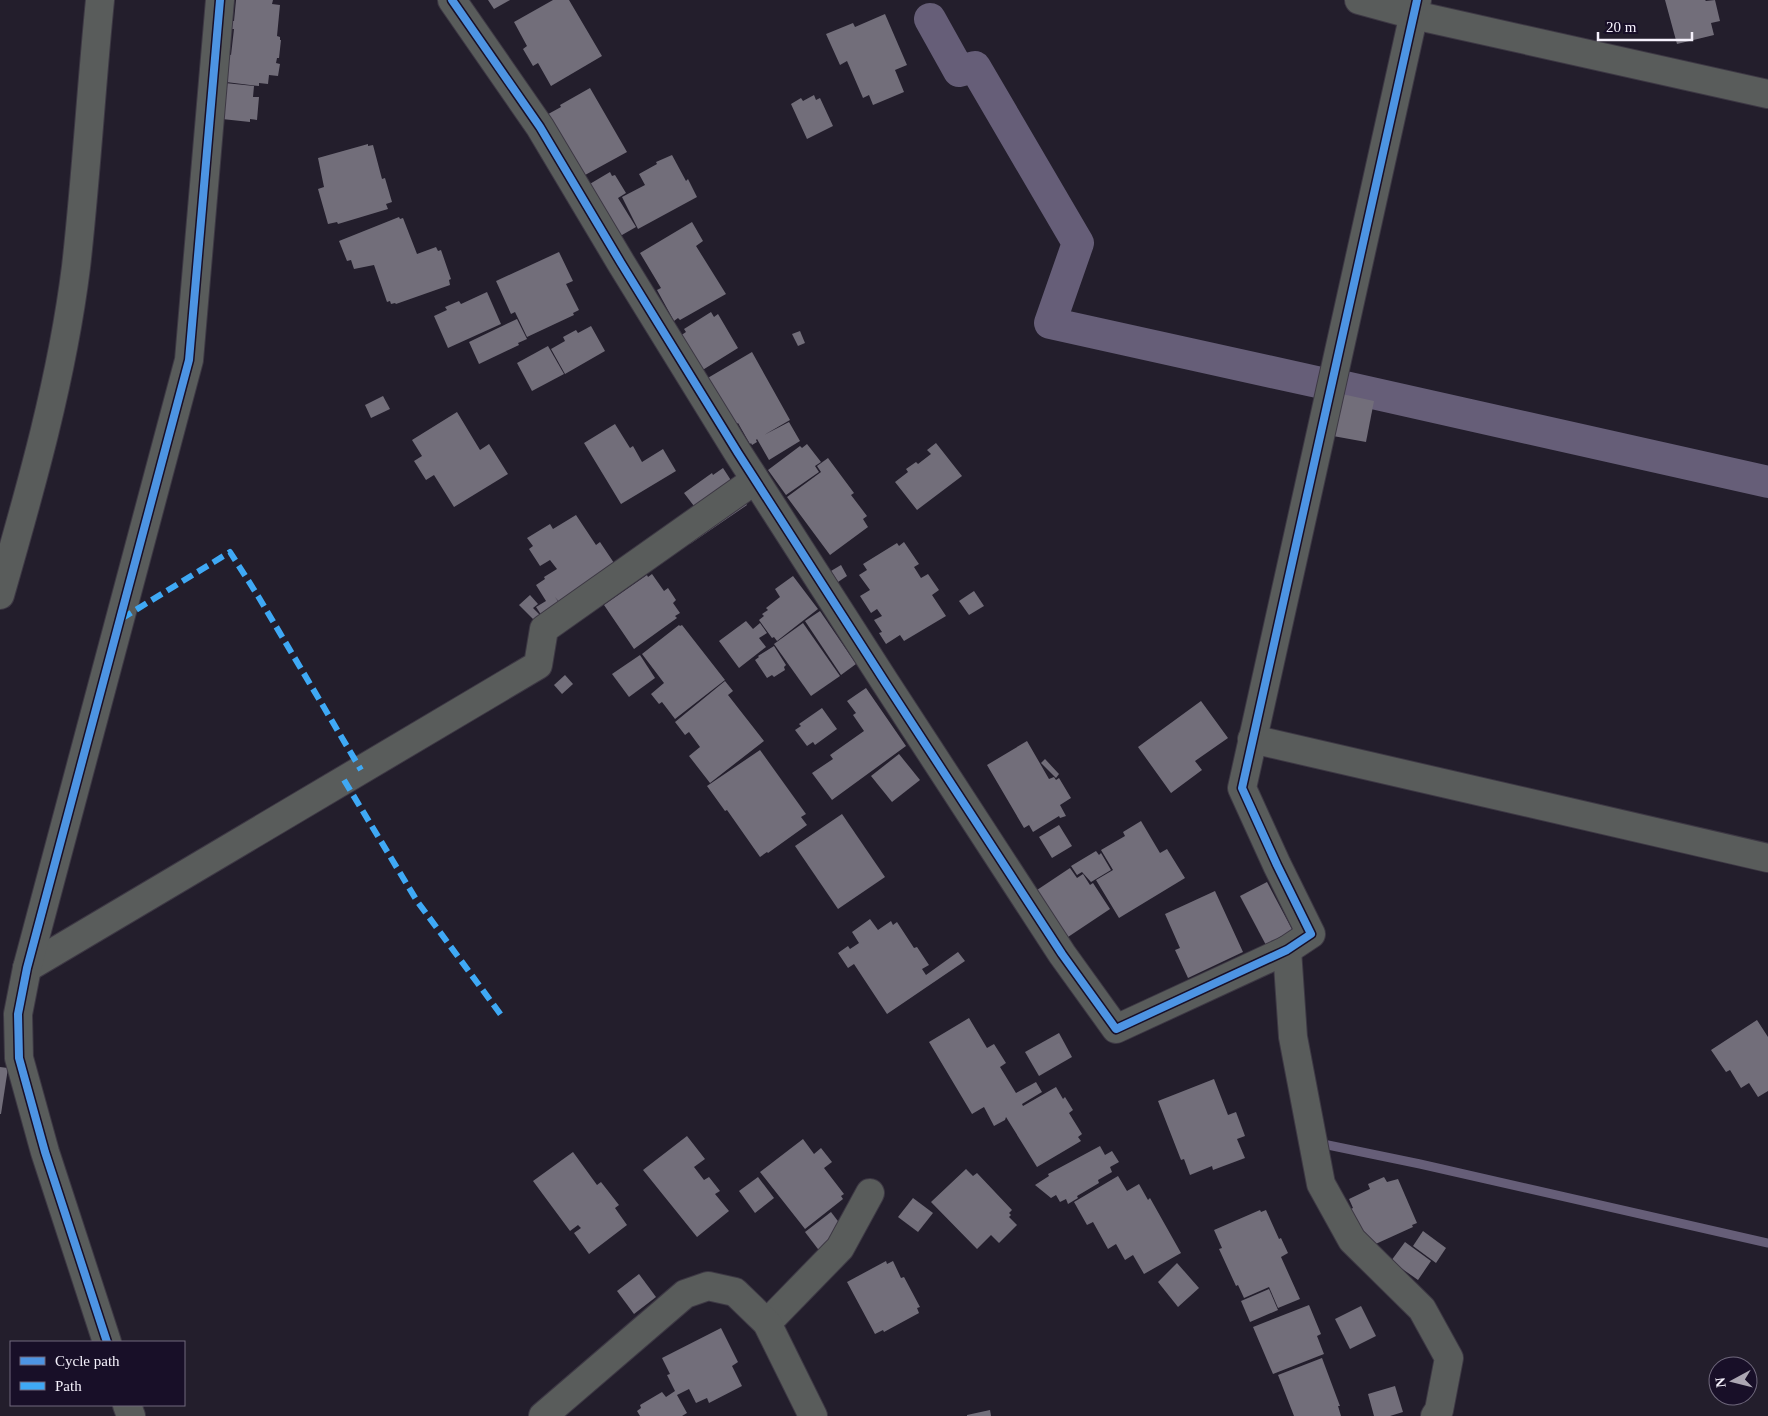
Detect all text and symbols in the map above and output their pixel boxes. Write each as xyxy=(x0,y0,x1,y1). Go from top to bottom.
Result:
scale bar xyxy=(1598,10,1692,42)
text: 20 m xyxy=(1606,19,1637,35)
legend xyxy=(10,1341,185,1406)
text: Cycle path xyxy=(55,1353,120,1369)
north arrow xyxy=(1708,1356,1758,1406)
text: N xyxy=(1713,1377,1729,1388)
text: Path xyxy=(55,1378,82,1394)

